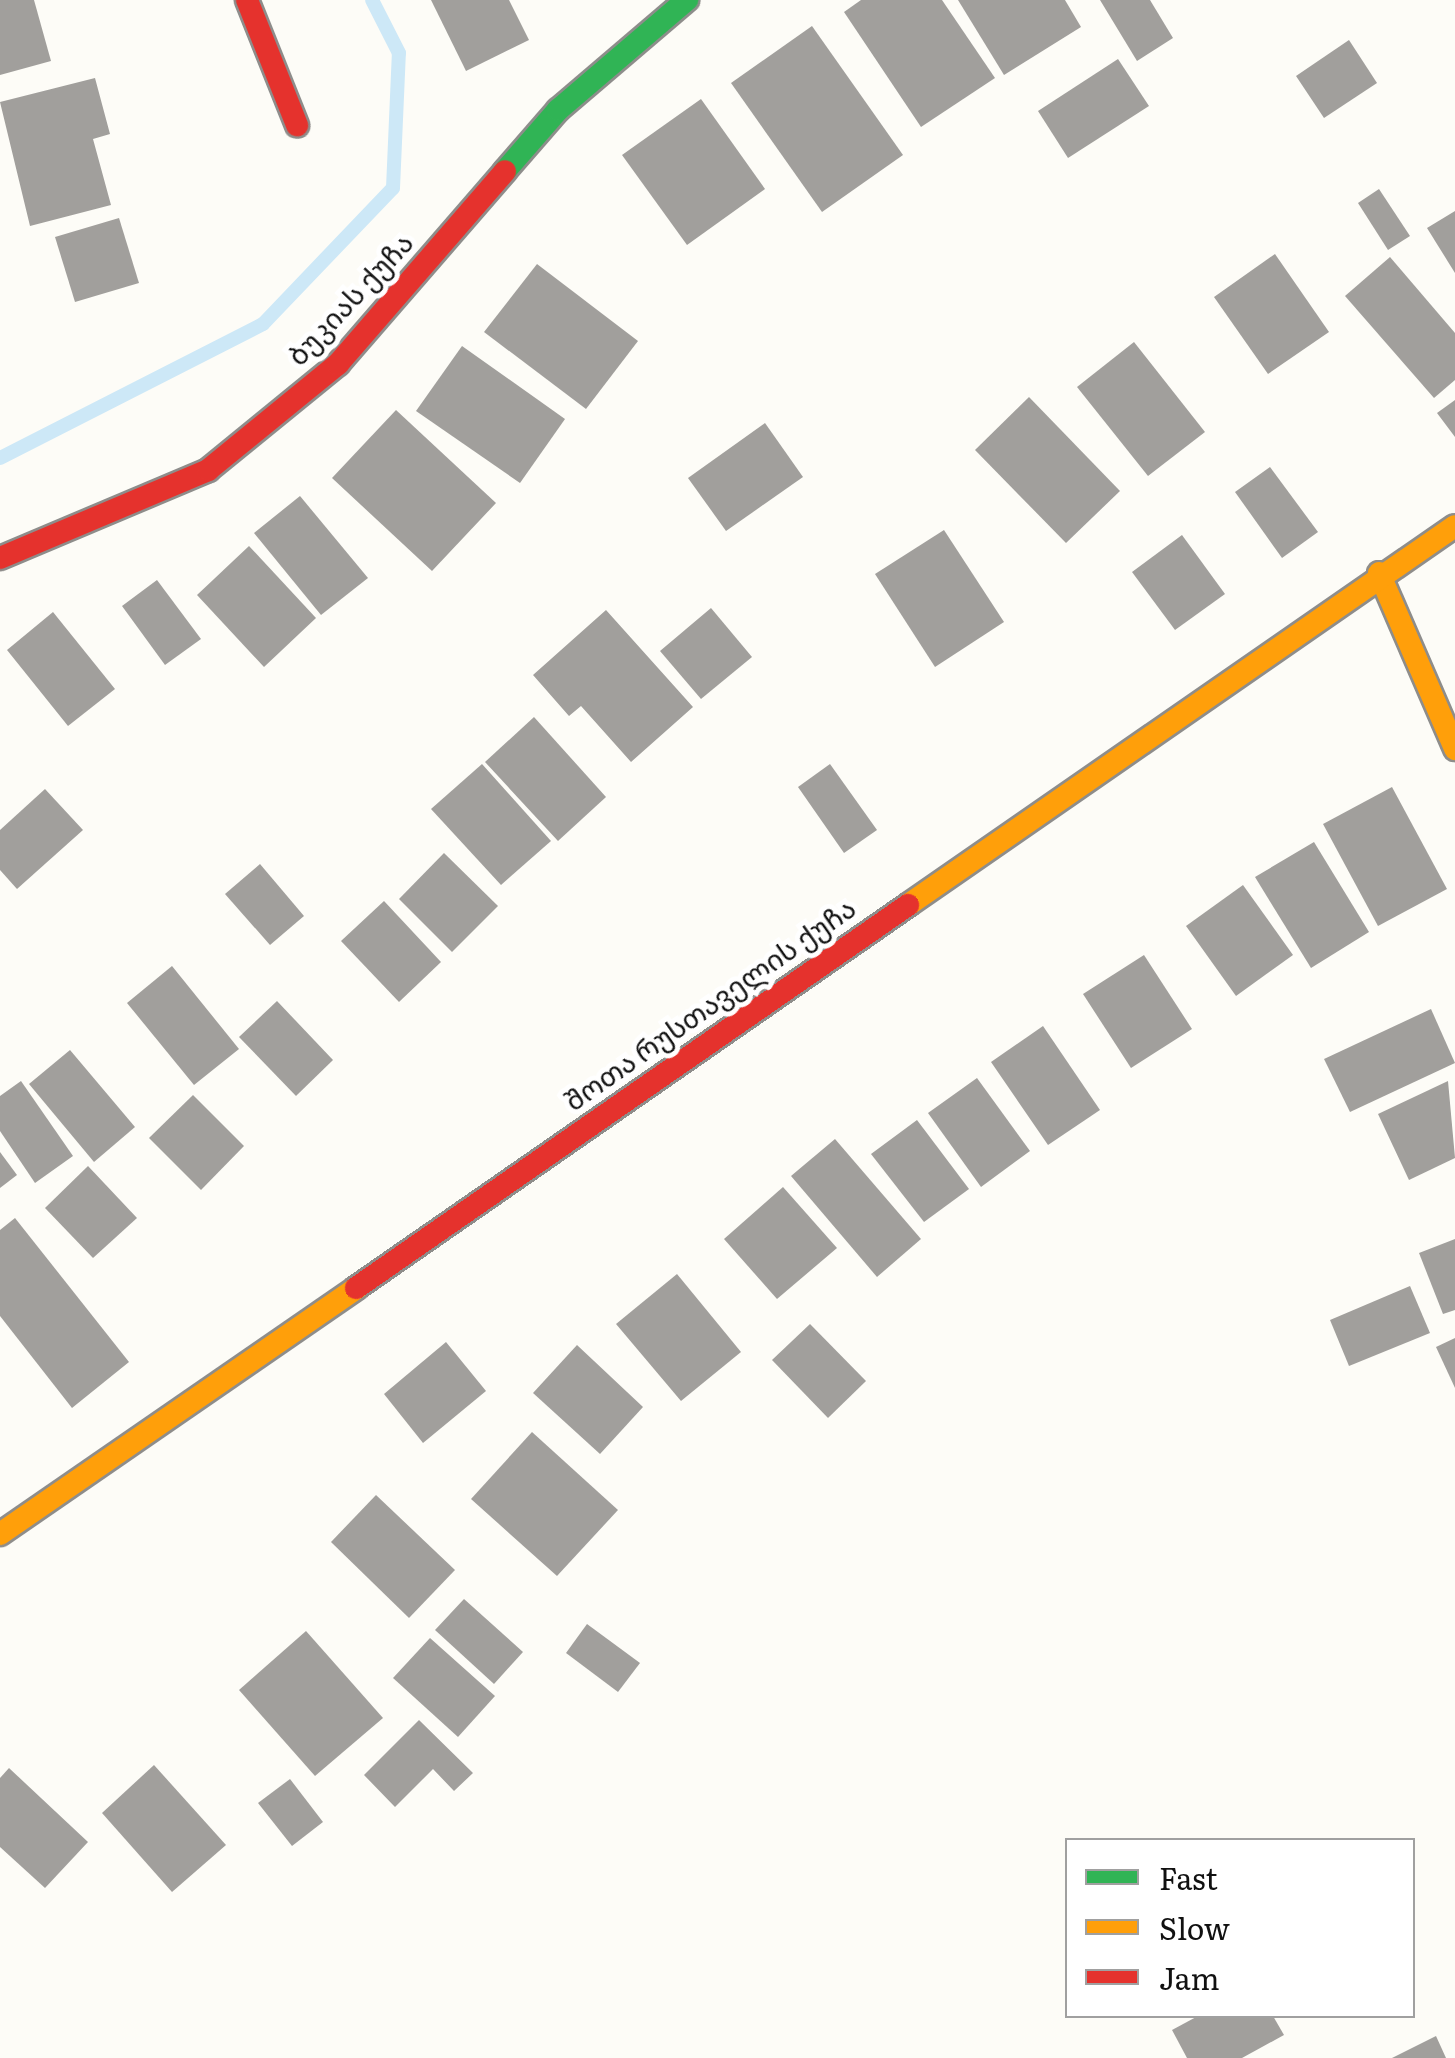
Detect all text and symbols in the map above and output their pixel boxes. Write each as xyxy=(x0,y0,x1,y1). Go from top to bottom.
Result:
street label: ბუკიას ქუჩა xyxy=(279,225,419,371)
street label: შოთა რუსთაველის ქუჩა xyxy=(557,890,861,1116)
legend xyxy=(1065,1838,1415,2018)
text: Fast xyxy=(1159,1855,1218,1899)
text: Slow xyxy=(1159,1905,1230,1949)
text: Jam xyxy=(1159,1955,1219,1999)

